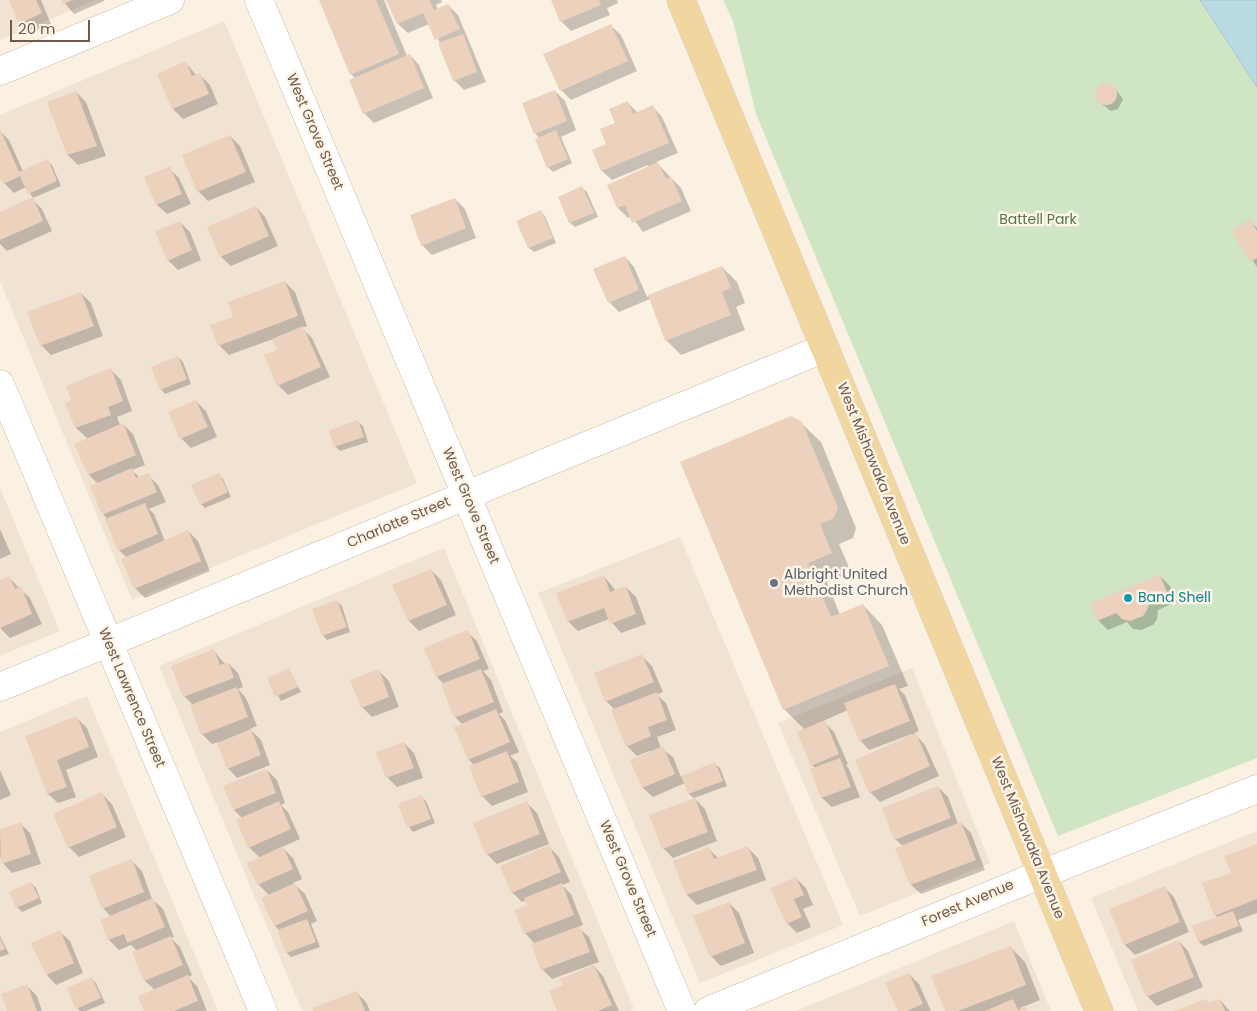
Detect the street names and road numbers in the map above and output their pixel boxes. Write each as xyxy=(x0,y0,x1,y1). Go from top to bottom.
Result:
street label: West Grove Street xyxy=(282,71,346,193)
street label: West Mishawaka Avenue xyxy=(833,380,913,548)
street label: West Grove Street xyxy=(438,445,502,567)
street label: Charlotte Street xyxy=(345,494,453,552)
street label: West Lawrence Street xyxy=(94,626,168,770)
street label: West Mishawaka Avenue xyxy=(987,754,1067,922)
street label: West Grove Street xyxy=(595,818,659,940)
street label: Forest Avenue xyxy=(919,877,1017,931)

